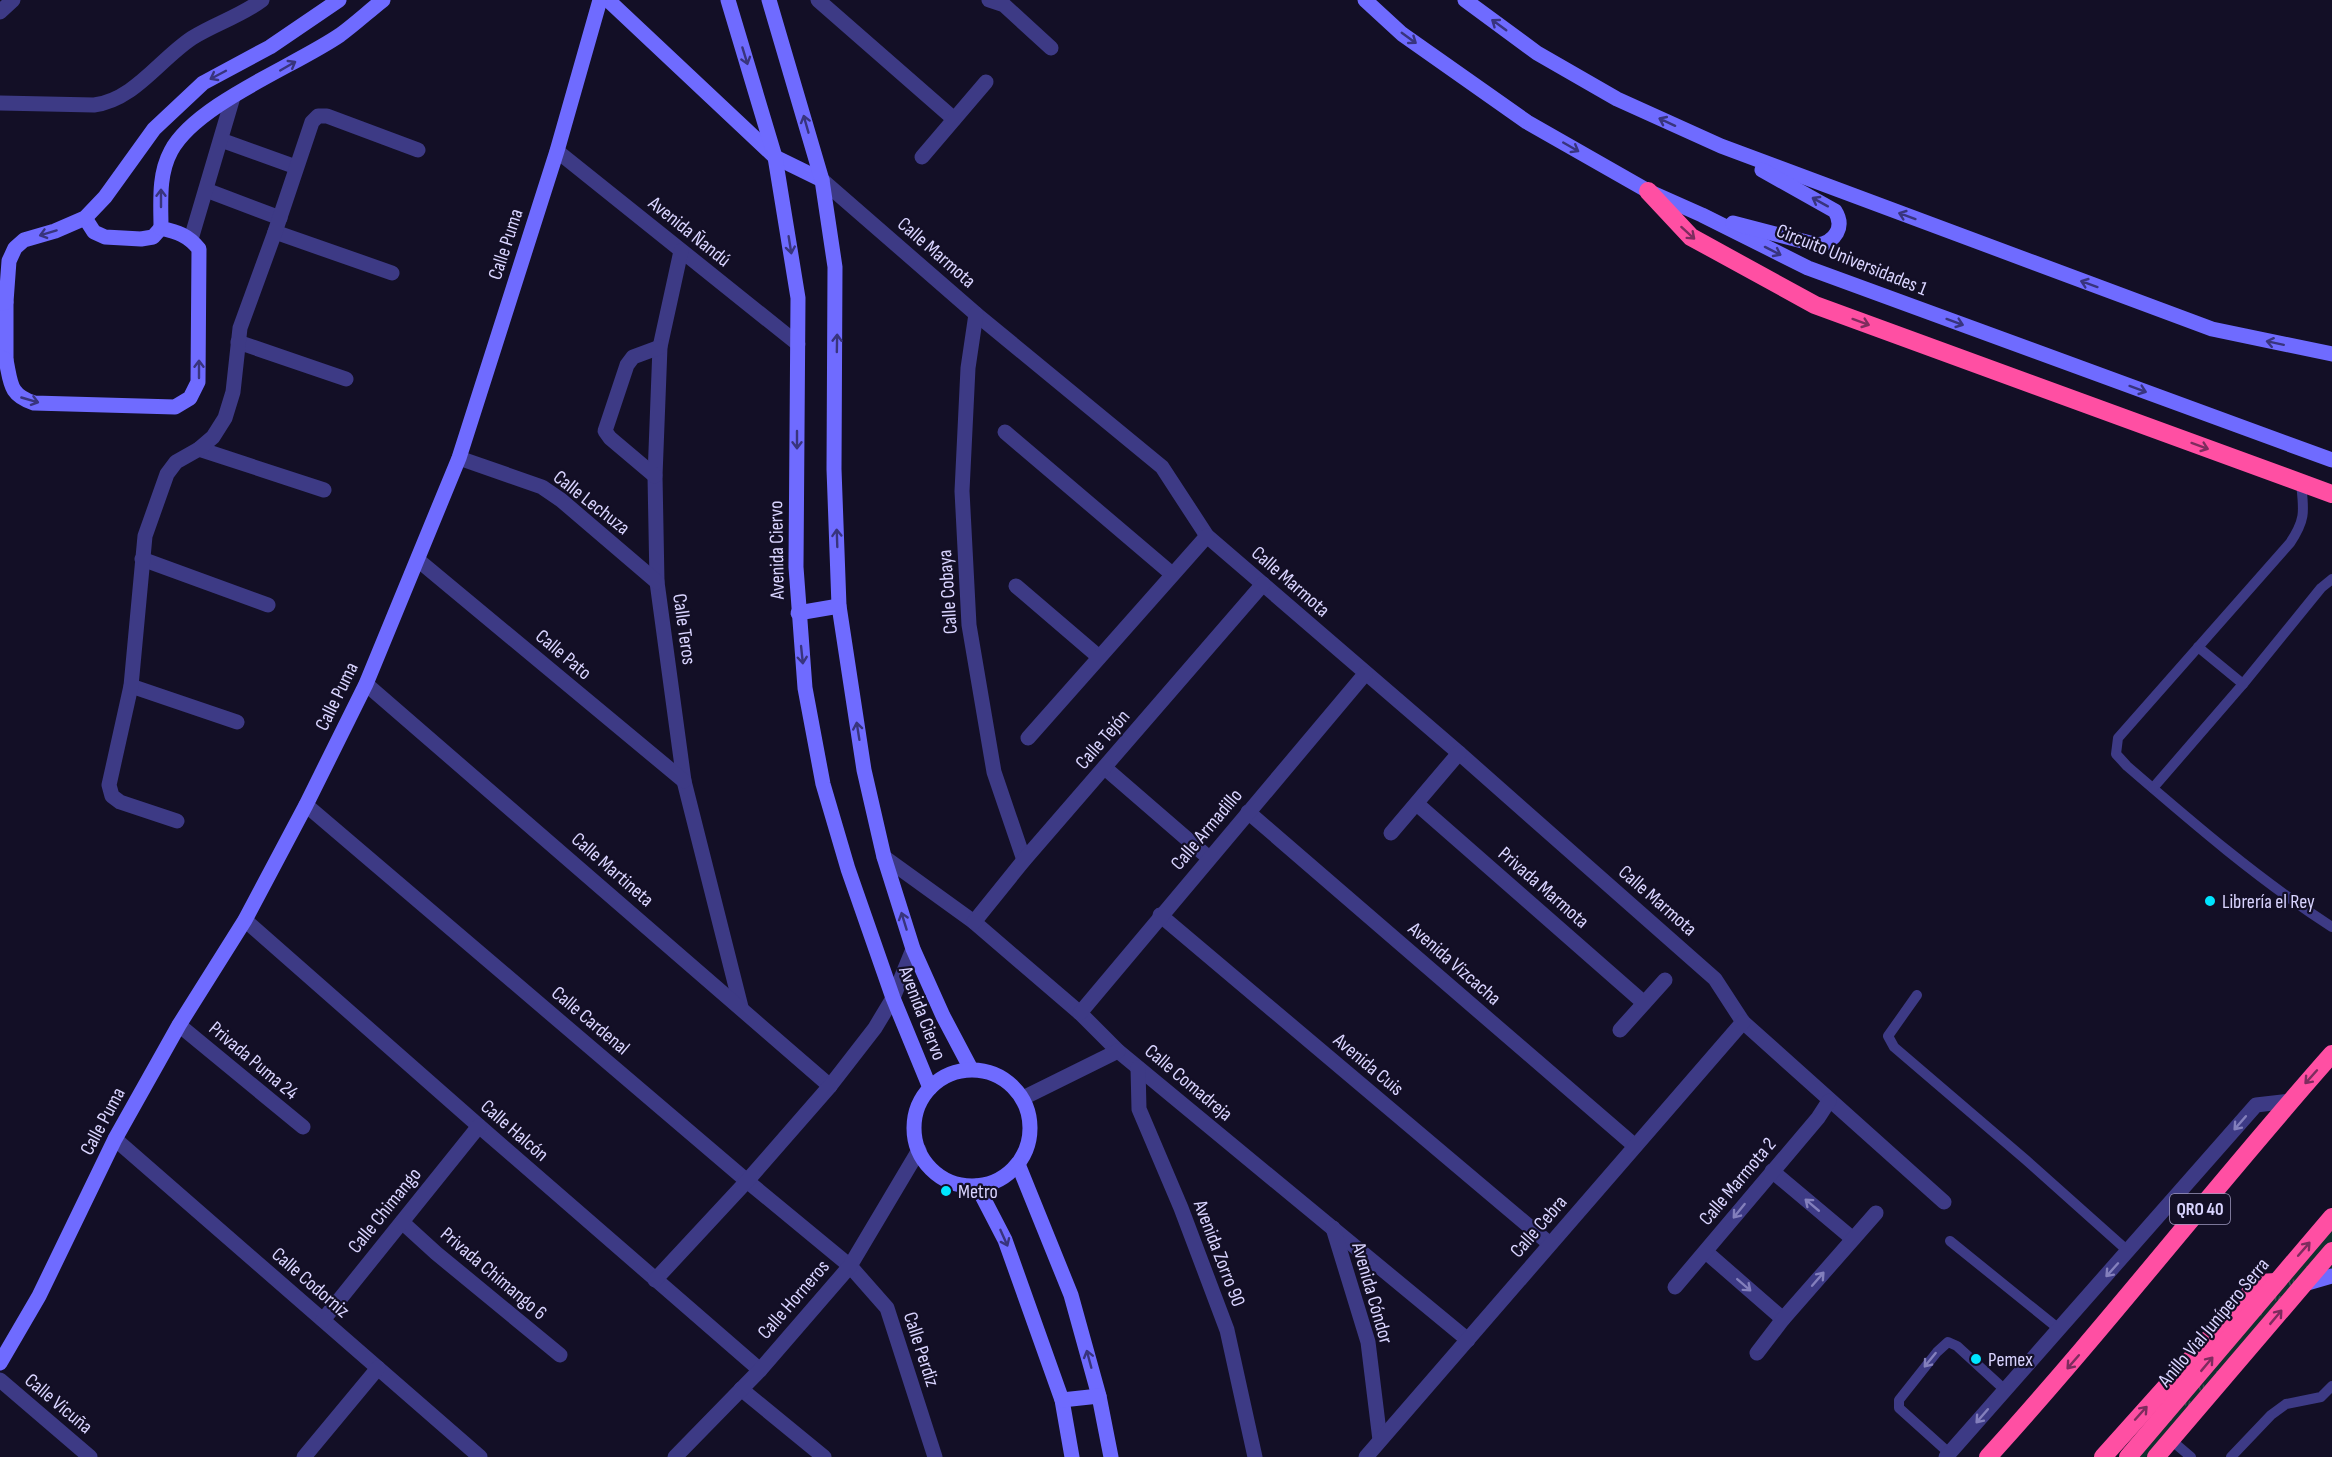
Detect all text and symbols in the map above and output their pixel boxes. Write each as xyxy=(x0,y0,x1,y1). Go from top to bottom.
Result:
one-way arrow xyxy=(1492,18,1508,31)
one-way arrow xyxy=(1401,32,1417,44)
one-way arrow xyxy=(740,46,751,65)
one-way arrow xyxy=(279,59,296,71)
one-way arrow xyxy=(210,70,228,81)
one-way arrow xyxy=(800,115,811,134)
one-way arrow xyxy=(1659,116,1677,127)
one-way arrow xyxy=(1562,141,1579,153)
one-way arrow xyxy=(155,189,167,209)
street label: Avenida Ñandú xyxy=(643,191,735,272)
one-way arrow xyxy=(1812,196,1829,208)
street label: Calle Puma xyxy=(483,206,529,283)
one-way arrow xyxy=(1898,209,1916,220)
street label: Calle Marmota xyxy=(892,212,980,293)
street label: Circuito Universidades 1 xyxy=(1773,219,1930,301)
one-way arrow xyxy=(1681,226,1696,240)
one-way arrow xyxy=(39,228,58,239)
one-way arrow xyxy=(784,235,795,255)
one-way arrow xyxy=(1764,245,1782,257)
one-way arrow xyxy=(2080,277,2099,288)
one-way arrow xyxy=(1851,317,1870,328)
one-way arrow xyxy=(1945,317,1963,328)
one-way arrow xyxy=(831,333,842,353)
one-way arrow xyxy=(2265,337,2285,348)
one-way arrow xyxy=(193,359,204,379)
one-way arrow xyxy=(2128,384,2146,395)
one-way arrow xyxy=(20,395,39,406)
one-way arrow xyxy=(791,429,803,449)
one-way arrow xyxy=(2191,441,2209,452)
street label: Calle Lechuza xyxy=(548,465,635,540)
street label: Avenida Ciervo xyxy=(764,500,790,601)
one-way arrow xyxy=(831,528,842,548)
street label: Calle Marmota xyxy=(1246,541,1334,622)
street label: Calle Cobaya xyxy=(933,549,963,635)
street label: Calle Teros xyxy=(667,592,701,666)
street label: Calle Pato xyxy=(530,624,596,685)
one-way arrow xyxy=(797,645,808,665)
street label: Calle Puma xyxy=(310,658,364,735)
street label: Calle Tejón xyxy=(1070,705,1135,774)
one-way arrow xyxy=(852,722,863,742)
street label: Calle Armadillo xyxy=(1166,784,1248,875)
street label: Calle Martineta xyxy=(566,827,658,912)
street label: Privada Marmota xyxy=(1493,842,1594,934)
street label: Calle Marmota xyxy=(1613,860,1701,941)
place label: Librería el Rey xyxy=(2222,890,2315,914)
marker: Librería el Rey xyxy=(2203,894,2217,908)
one-way arrow xyxy=(898,911,909,930)
street label: Avenida Vizcacha xyxy=(1402,916,1506,1010)
street label: Avenida Ciervo xyxy=(893,962,951,1064)
street label: Calle Cardenal xyxy=(546,981,634,1060)
street label: Privada Puma 24 xyxy=(204,1016,303,1105)
street label: Avenida Cuis xyxy=(1328,1028,1408,1101)
street label: Calle Comadreja xyxy=(1140,1039,1237,1126)
one-way arrow xyxy=(2304,1069,2318,1084)
street label: Calle Puma xyxy=(75,1084,131,1159)
street label: Calle Halcón xyxy=(475,1095,553,1167)
one-way arrow xyxy=(2233,1116,2247,1131)
street label: Calle Marmota 2 xyxy=(1694,1133,1781,1230)
street label: Calle Chimango xyxy=(343,1163,427,1258)
place label: Metro xyxy=(958,1180,998,1204)
marker: Metro xyxy=(939,1184,953,1198)
street label: Calle Cebra xyxy=(1505,1191,1572,1263)
road number: QRO 40 xyxy=(2170,1194,2230,1224)
street label: Avenida Zorro 90 xyxy=(1187,1196,1250,1310)
one-way arrow xyxy=(1805,1198,1820,1212)
one-way arrow xyxy=(1732,1203,1745,1219)
street label: Privada Chimango 6 xyxy=(435,1222,551,1325)
one-way arrow xyxy=(998,1228,1010,1246)
street label: Avenida Cóndor xyxy=(1346,1239,1398,1347)
street label: Calle Codorniz xyxy=(266,1242,354,1323)
one-way arrow xyxy=(2297,1242,2311,1257)
street label: Anillo Vial Junípero Serra xyxy=(2152,1253,2275,1393)
street label: Calle Horneros xyxy=(753,1255,835,1344)
one-way arrow xyxy=(2105,1263,2119,1278)
one-way arrow xyxy=(1811,1272,1825,1287)
one-way arrow xyxy=(1736,1279,1752,1292)
street label: Calle Perdiz xyxy=(898,1309,944,1390)
one-way arrow xyxy=(2269,1310,2283,1325)
place label: Pemex xyxy=(1988,1348,2033,1372)
one-way arrow xyxy=(1082,1350,1094,1369)
one-way arrow xyxy=(1924,1352,1937,1368)
marker: Pemex xyxy=(1969,1352,1983,1366)
one-way arrow xyxy=(2066,1354,2079,1370)
one-way arrow xyxy=(2200,1357,2214,1372)
street label: Calle Vicuña xyxy=(20,1369,97,1439)
one-way arrow xyxy=(2134,1405,2148,1420)
one-way arrow xyxy=(1975,1408,1989,1423)

